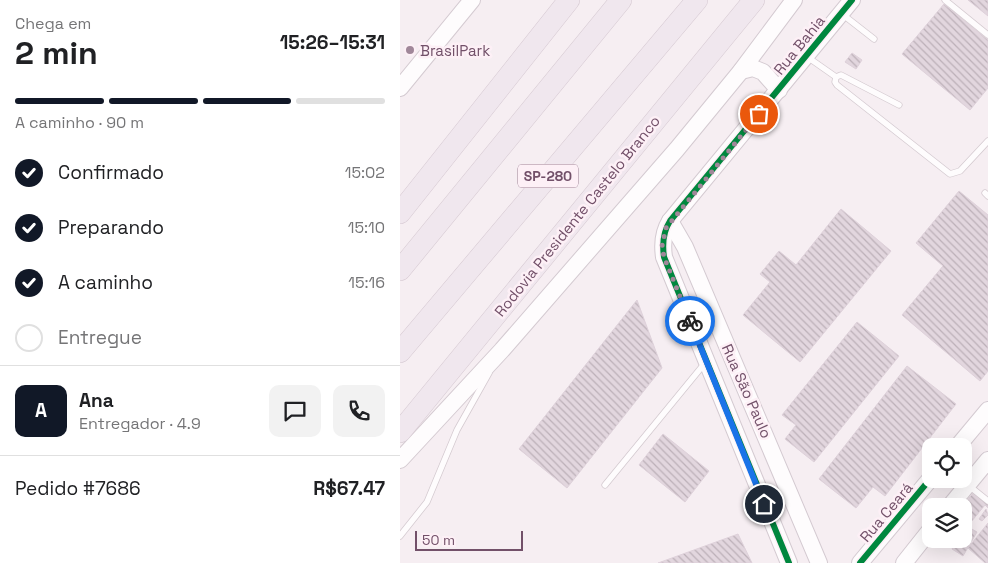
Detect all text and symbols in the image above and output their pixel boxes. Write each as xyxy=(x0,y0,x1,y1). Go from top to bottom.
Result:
street label: Rua Bahia xyxy=(769,11,829,79)
text: Chega em xyxy=(15,13,91,34)
text: 15:26–15:31 xyxy=(280,30,385,55)
text: 2 min xyxy=(15,33,98,73)
place label: BrasilPark xyxy=(420,41,490,60)
marker: BrasilPark xyxy=(404,44,416,56)
pin xyxy=(738,93,780,135)
icon: bag xyxy=(745,100,773,128)
text: A caminho · 90 m xyxy=(15,112,144,133)
street label: Rodovia Presidente Castelo Branco xyxy=(490,112,664,320)
icon: check xyxy=(15,159,43,187)
text: Confirmado xyxy=(58,160,164,185)
text: 15:02 xyxy=(345,162,385,183)
road number: SP-280 xyxy=(518,165,578,188)
icon: check xyxy=(15,214,43,242)
text: Preparando xyxy=(58,215,164,240)
text: 15:10 xyxy=(348,217,385,238)
icon: check xyxy=(15,269,43,297)
text: A caminho xyxy=(58,270,153,295)
text: 15:16 xyxy=(348,272,385,293)
courier xyxy=(665,296,715,346)
icon: bike xyxy=(676,307,704,335)
text: Entregue xyxy=(58,325,142,350)
street label: Rua São Paulo xyxy=(718,341,776,441)
button: chat xyxy=(269,385,321,437)
button: phone xyxy=(333,385,385,437)
text: Ana xyxy=(79,388,114,413)
text: A xyxy=(35,398,47,423)
text: Entregador · 4.9 xyxy=(79,413,201,434)
map controls xyxy=(922,438,972,548)
button: locate xyxy=(922,438,972,488)
text: Pedido #7686 xyxy=(15,476,141,501)
text: R$67.47 xyxy=(313,476,385,501)
street label: Rua Ceará xyxy=(855,478,917,546)
pin xyxy=(743,483,785,525)
icon: home xyxy=(750,490,778,518)
button: layers xyxy=(922,498,972,548)
scale bar xyxy=(415,528,522,551)
text: 50 m xyxy=(422,531,455,549)

